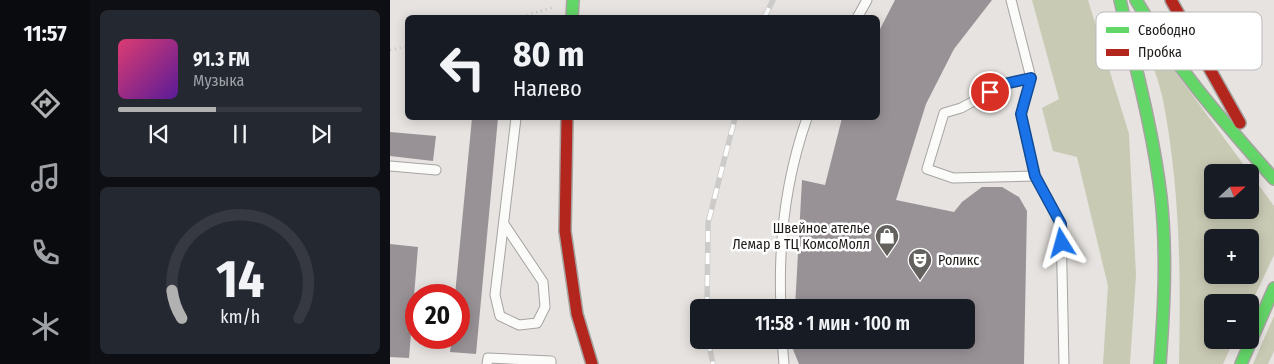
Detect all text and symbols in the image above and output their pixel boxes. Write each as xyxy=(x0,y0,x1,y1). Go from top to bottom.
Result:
legend xyxy=(1096,12,1262,70)
text: 11:57 xyxy=(23,20,67,47)
text: Свободно xyxy=(1138,22,1196,39)
text: 80 m xyxy=(513,33,585,75)
icon: left xyxy=(430,35,495,100)
text: Пробка xyxy=(1138,44,1182,61)
text: 91.3 FM xyxy=(193,48,250,71)
text: Музыка xyxy=(193,71,244,90)
pin xyxy=(969,71,1011,113)
text: Налево xyxy=(513,75,582,102)
icon: arrive xyxy=(976,78,1004,106)
icon: directions xyxy=(28,86,63,121)
icon: previous xyxy=(145,120,173,148)
icon: pause xyxy=(226,120,254,148)
icon: next xyxy=(307,120,335,148)
icon: music xyxy=(28,160,63,195)
north arrow xyxy=(1204,164,1259,219)
map controls xyxy=(1204,164,1259,349)
position arrow xyxy=(1035,216,1087,268)
place label: Швейное ателье Лемар в ТЦ КомсоМолл xyxy=(732,220,870,253)
shop icon: Швейное ателье Лемар в ТЦ КомсоМолл xyxy=(874,223,900,257)
button: + xyxy=(1204,229,1259,284)
icon: phone xyxy=(28,235,63,270)
theatre icon: Роликс xyxy=(907,247,933,281)
text: 14 xyxy=(216,248,264,311)
place label: Роликс xyxy=(938,252,979,269)
speed limit sign: 20 xyxy=(405,284,470,349)
button: − xyxy=(1204,294,1259,349)
text: km/h xyxy=(220,306,260,328)
icon: climate xyxy=(28,309,63,344)
text: 11:58 · 1 мин · 100 m xyxy=(755,312,910,335)

